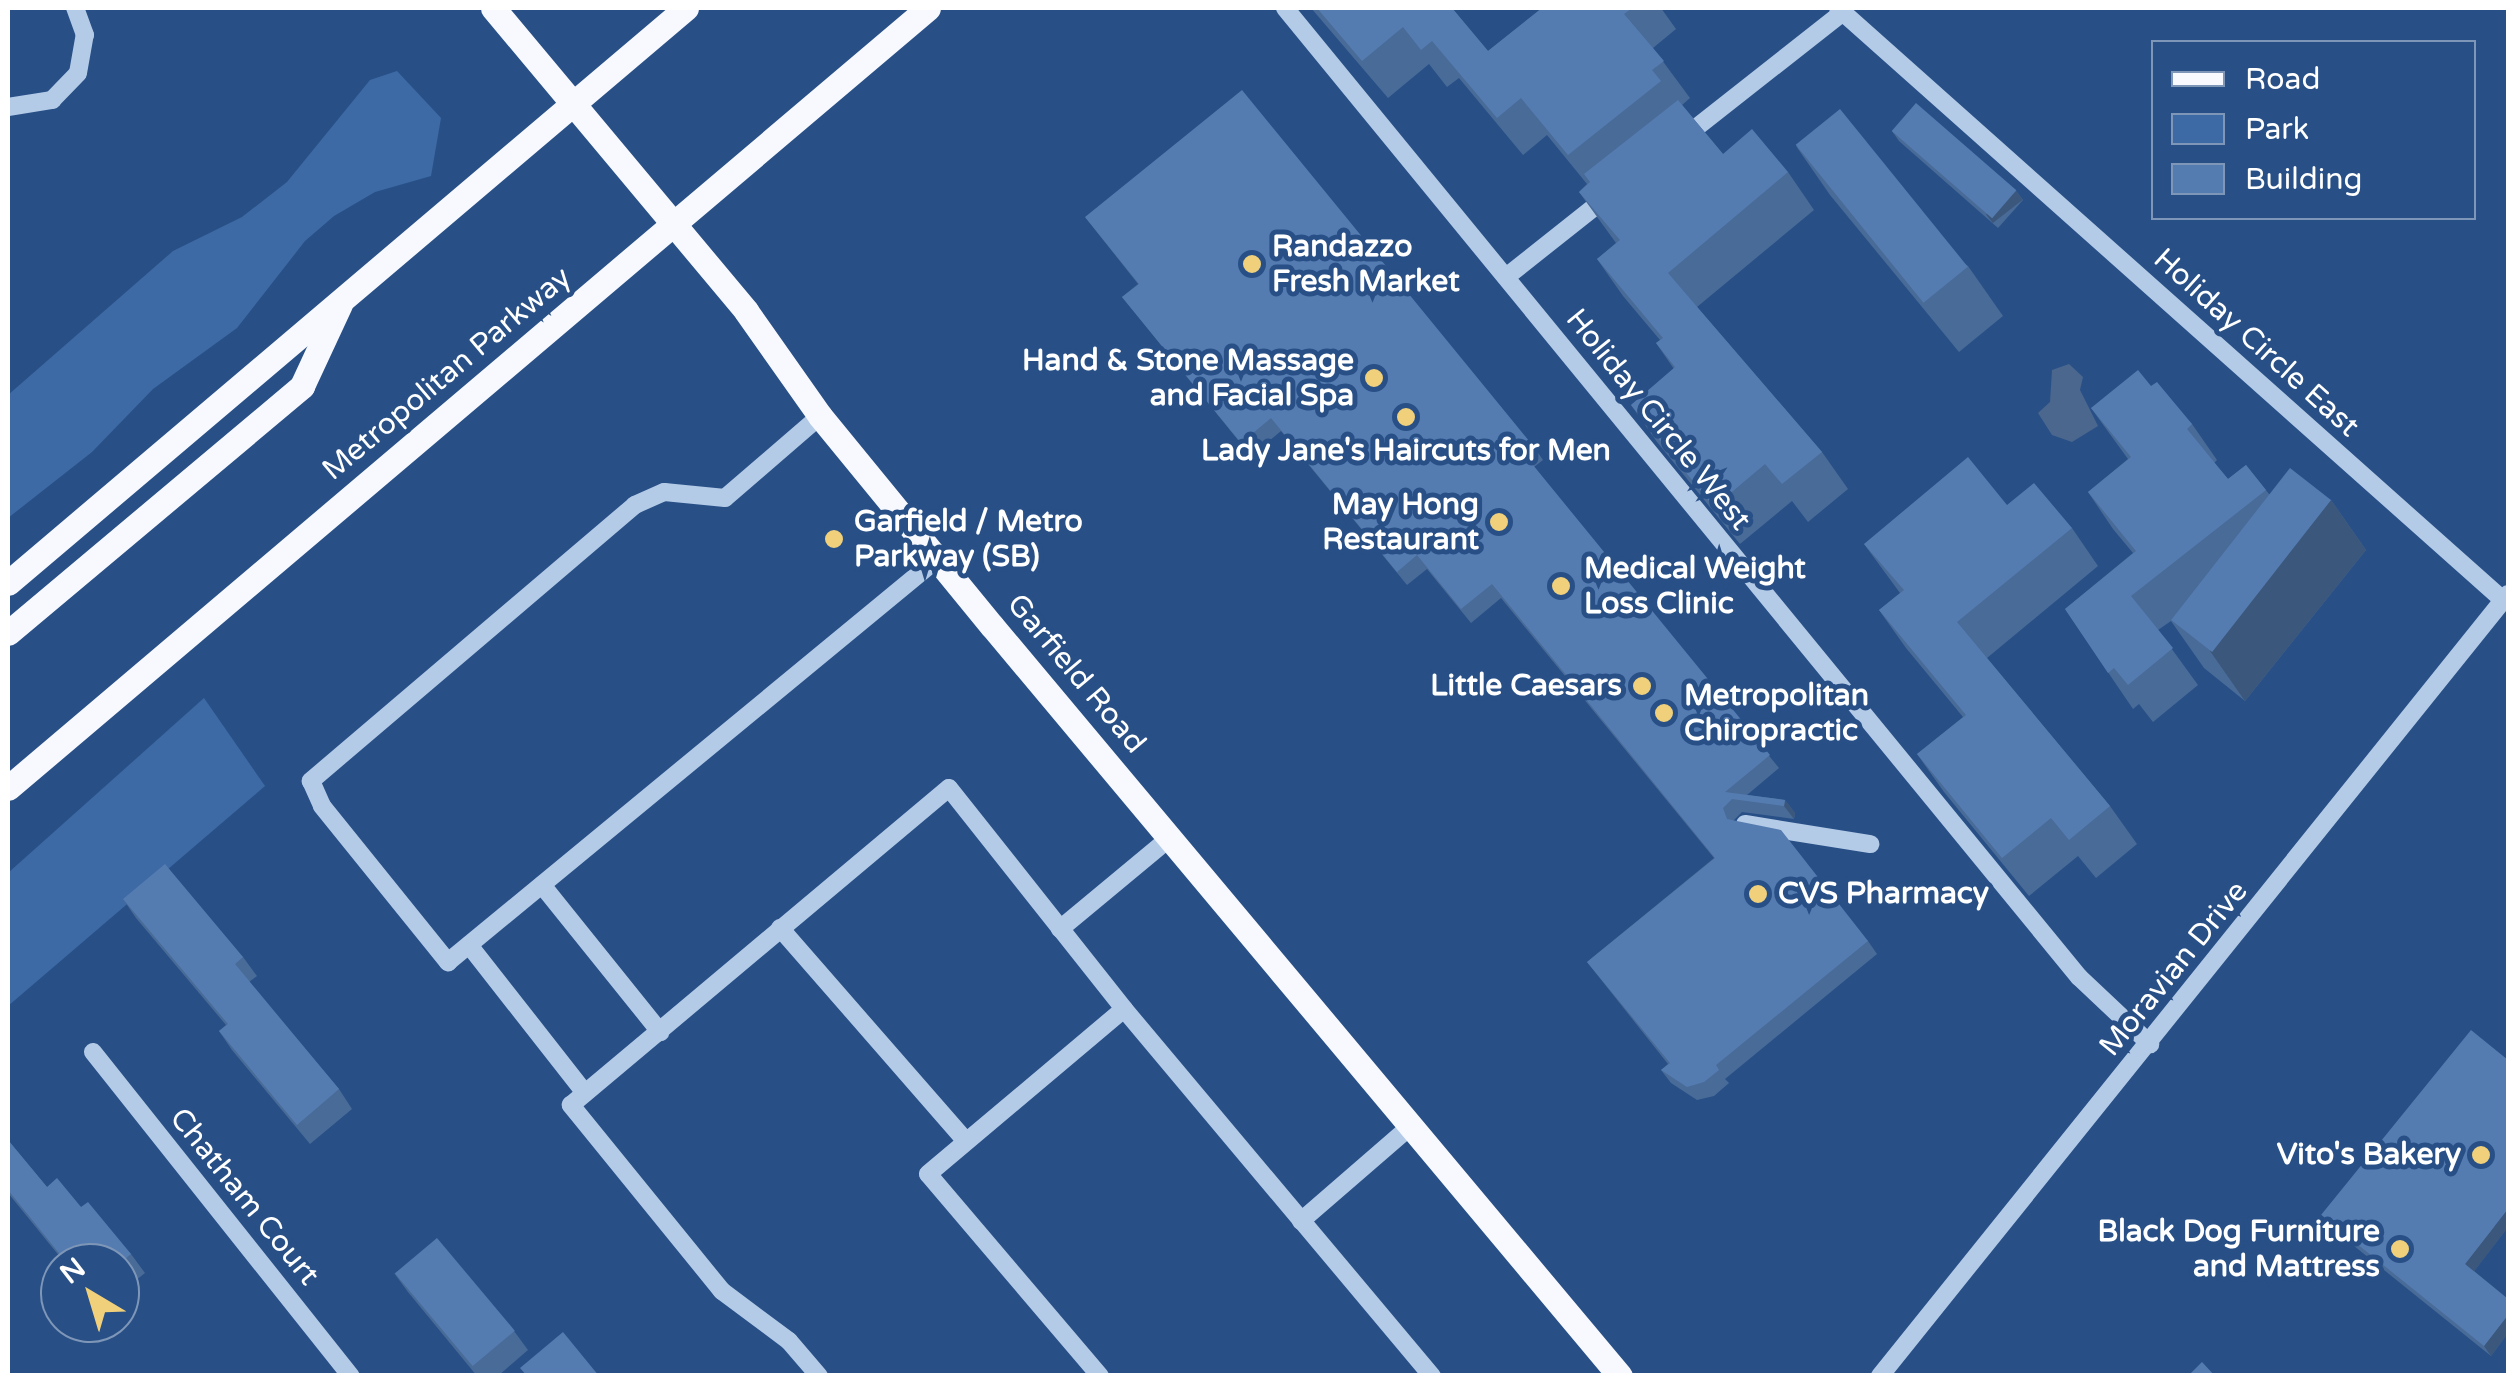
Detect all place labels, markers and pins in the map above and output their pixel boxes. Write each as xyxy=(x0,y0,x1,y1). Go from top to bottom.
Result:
place label: Randazzo Fresh Market xyxy=(1272,229,1460,300)
marker: Randazzo Fresh Market xyxy=(1241,253,1263,275)
place label: Hand & Stone Massage and Facial Spa xyxy=(1022,343,1354,414)
marker: Hand & Stone Massage and Facial Spa xyxy=(1363,367,1385,389)
marker: Lady Jane's Haircuts for Men xyxy=(1395,406,1417,428)
place label: Lady Jane's Haircuts for Men xyxy=(1201,433,1611,469)
place label: May Hong Restaurant xyxy=(1322,487,1479,558)
place label: Garfield / Metro Parkway (SB) xyxy=(854,504,1083,574)
marker: May Hong Restaurant xyxy=(1488,511,1510,533)
marker: Garfield / Metro Parkway (SB) xyxy=(823,528,845,550)
place label: Medical Weight Loss Clinic xyxy=(1584,551,1806,622)
marker: Medical Weight Loss Clinic xyxy=(1548,573,1574,599)
place label: Little Caesars xyxy=(1430,668,1622,704)
marker: Little Caesars xyxy=(1631,675,1653,697)
place label: Metropolitan Chiropractic xyxy=(1684,678,1869,748)
marker: Metropolitan Chiropractic xyxy=(1653,702,1675,724)
place label: CVS Pharmacy xyxy=(1778,876,1989,912)
marker: CVS Pharmacy xyxy=(1747,883,1769,905)
place label: Vito's Bakery xyxy=(2277,1137,2461,1173)
marker: Vito's Bakery xyxy=(2470,1144,2492,1166)
place label: Black Dog Furniture and Mattress xyxy=(2098,1214,2380,1284)
marker: Black Dog Furniture and Mattress xyxy=(2389,1238,2411,1260)

